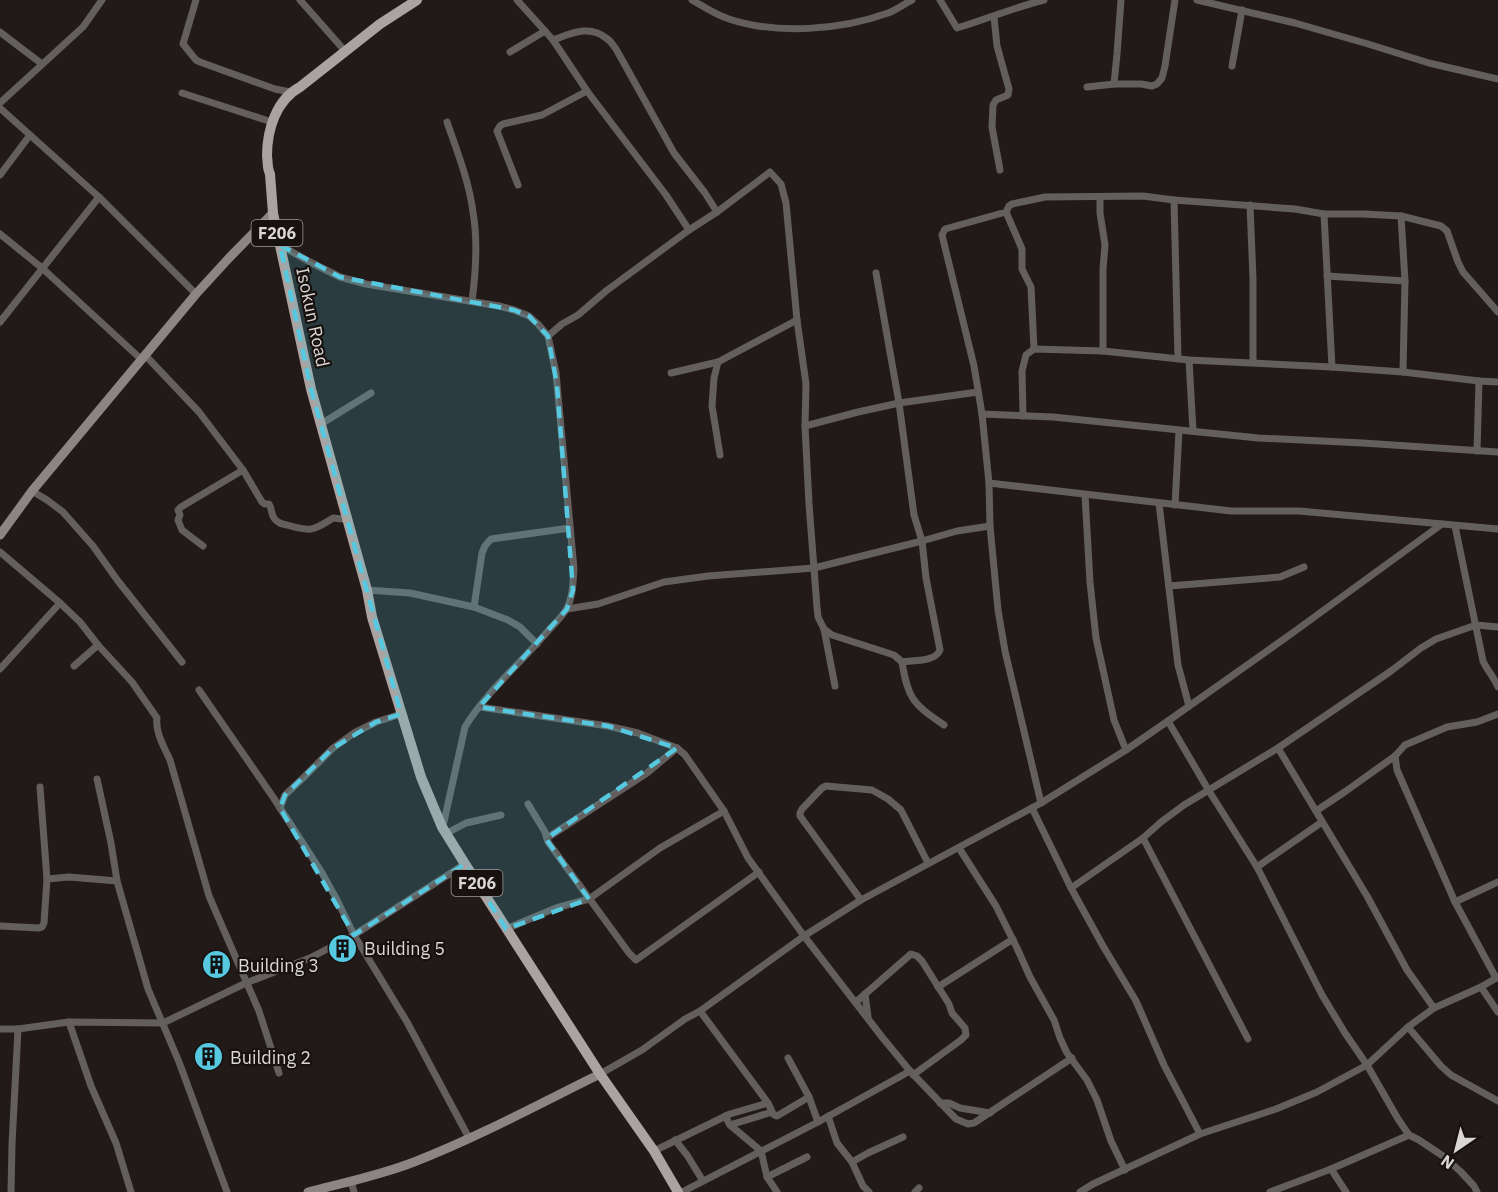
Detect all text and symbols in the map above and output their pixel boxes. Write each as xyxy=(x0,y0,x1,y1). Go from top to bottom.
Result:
road number: F206 xyxy=(252,220,302,246)
street label: Isokun Road xyxy=(291,265,335,369)
road number: F206 xyxy=(452,870,502,896)
building icon: Building 5 xyxy=(327,932,359,964)
place label: Building 5 xyxy=(364,937,445,960)
building icon: Building 3 xyxy=(201,949,233,981)
place label: Building 3 xyxy=(238,954,319,977)
building icon: Building 2 xyxy=(193,1041,225,1073)
place label: Building 2 xyxy=(230,1046,311,1069)
north arrow xyxy=(1426,1120,1486,1180)
text: N xyxy=(1437,1151,1458,1174)

